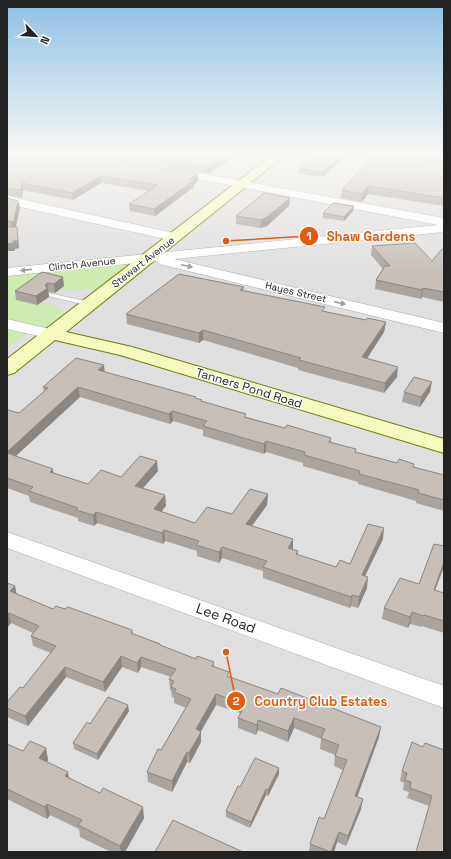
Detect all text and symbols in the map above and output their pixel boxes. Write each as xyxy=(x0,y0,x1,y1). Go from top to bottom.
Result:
north arrow xyxy=(16,16,56,56)
text: N xyxy=(37,34,53,47)
callout: Shaw Gardens xyxy=(299,223,423,248)
text: 1 xyxy=(306,228,312,244)
text: Shaw Gardens xyxy=(327,228,415,245)
street label: Stewart Avenue xyxy=(109,233,177,291)
street label: Clinch Avenue xyxy=(48,254,116,274)
one-way arrow xyxy=(180,264,193,270)
one-way arrow xyxy=(20,266,32,273)
street label: Hayes Street xyxy=(264,279,328,305)
one-way arrow xyxy=(334,300,346,306)
street label: Tanners Pond Road xyxy=(194,364,304,412)
street label: Lee Road xyxy=(194,599,258,637)
callout: Country Club Estates xyxy=(226,689,395,714)
text: 2 xyxy=(232,693,240,709)
text: Country Club Estates xyxy=(255,693,388,710)

